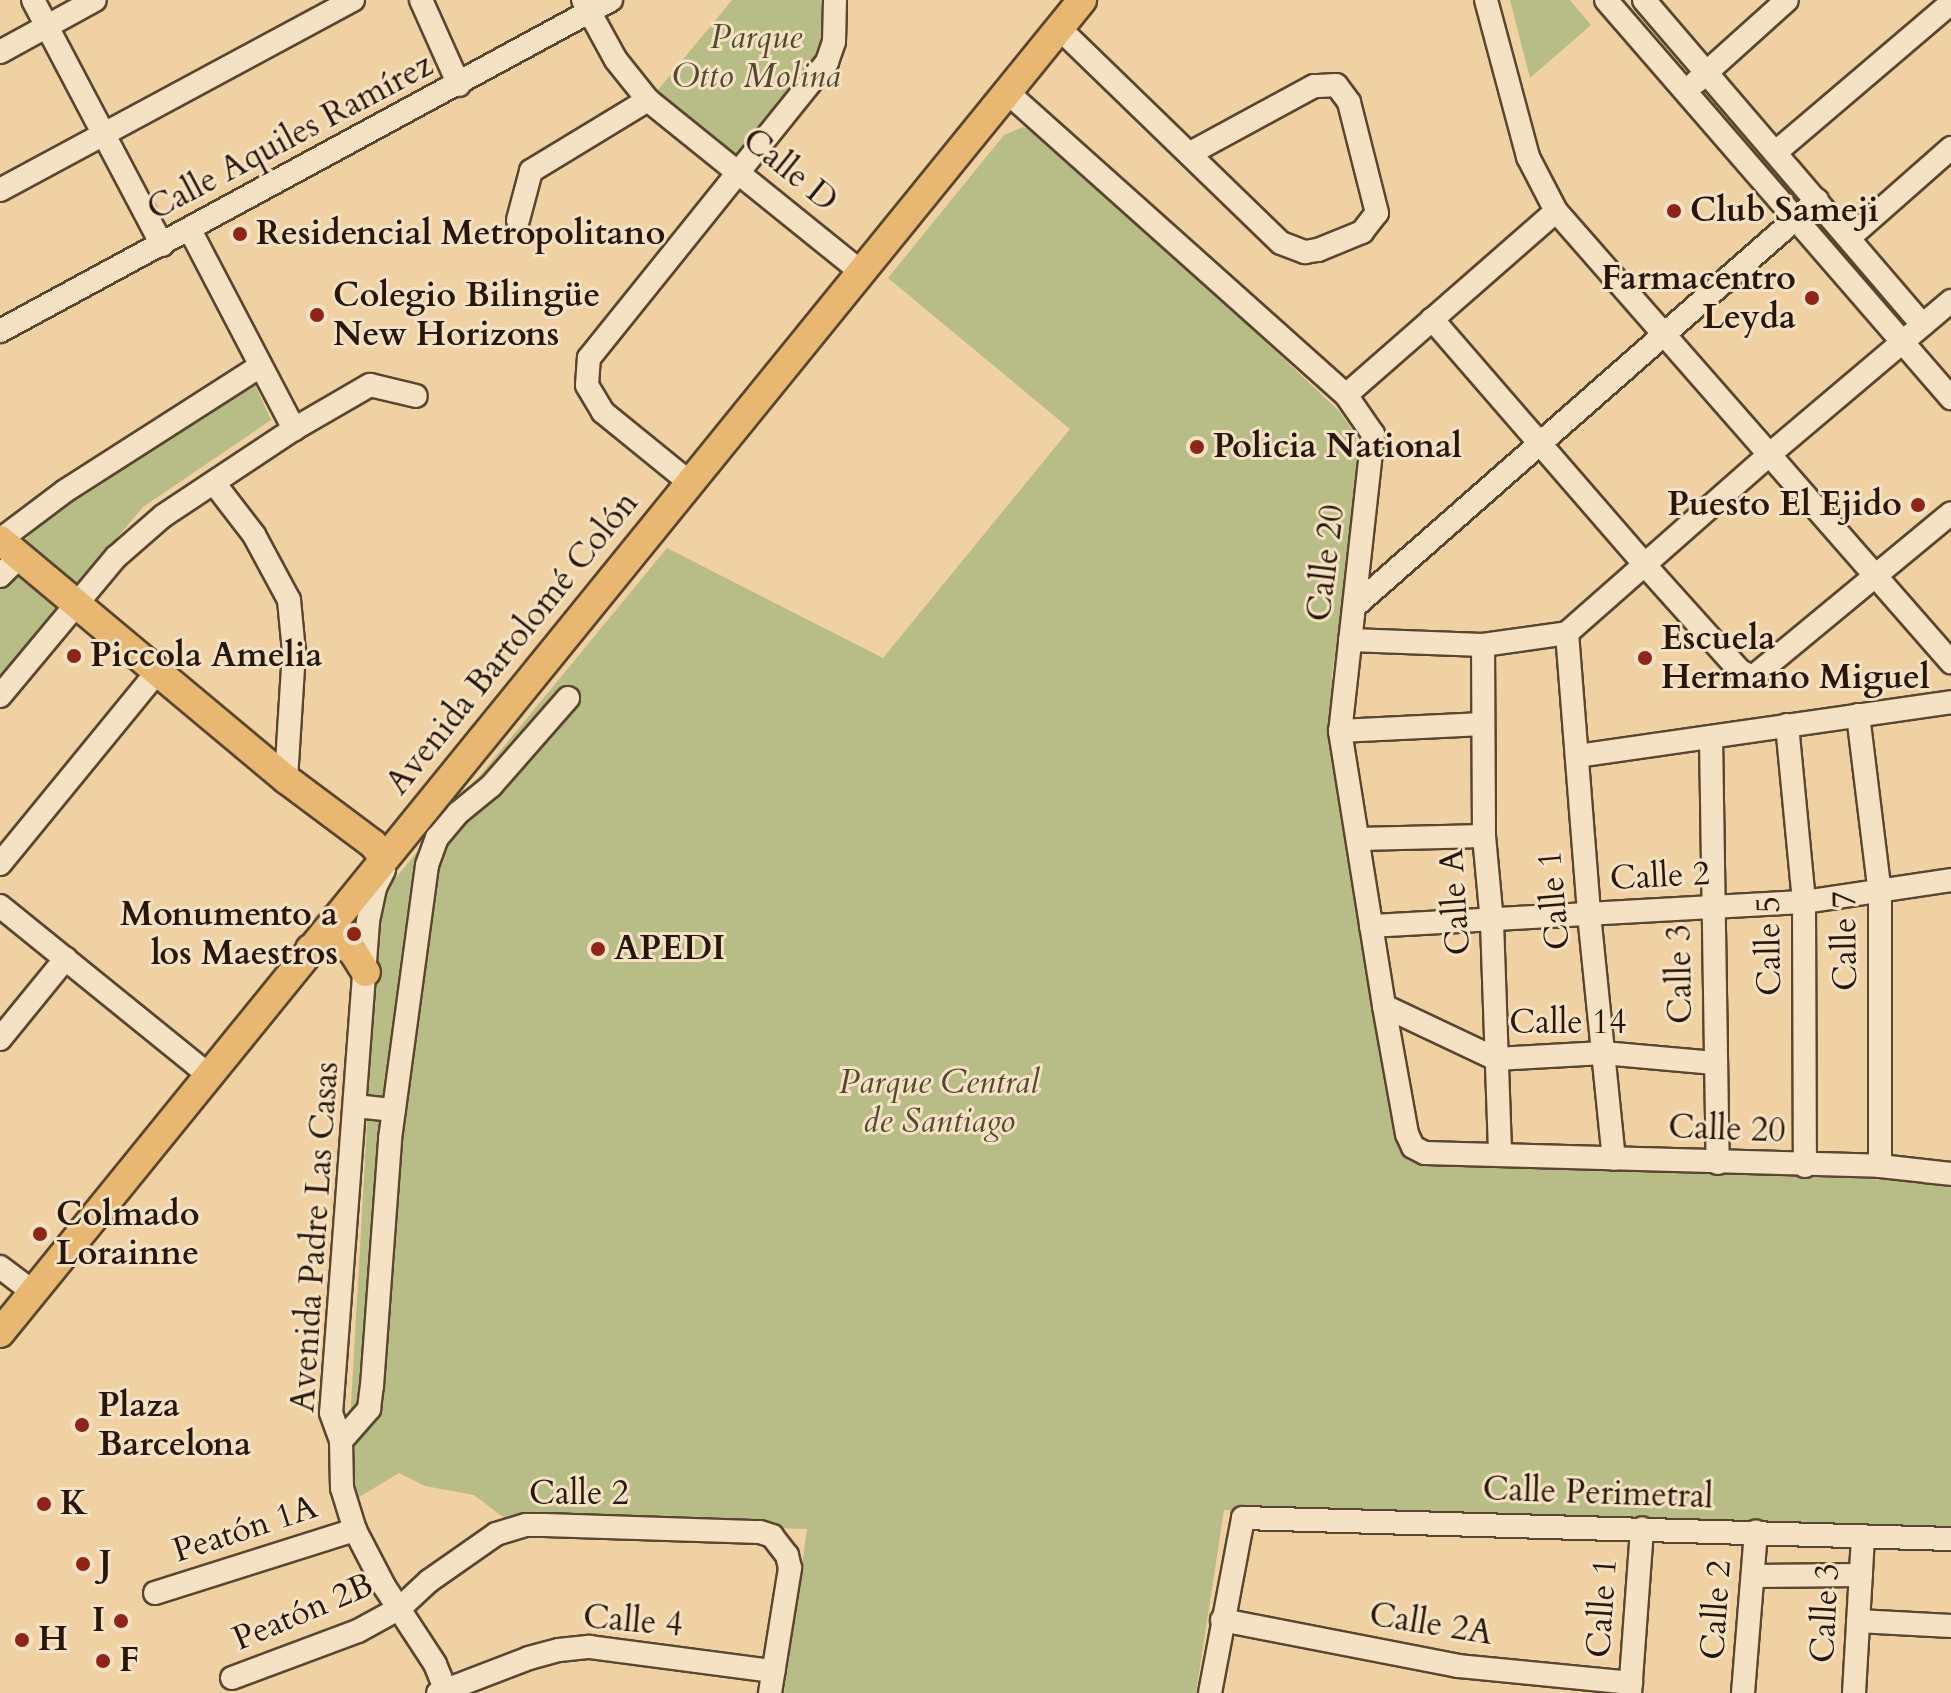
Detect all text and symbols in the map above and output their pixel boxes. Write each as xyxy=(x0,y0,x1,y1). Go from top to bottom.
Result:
park label: Parque Otto Molina xyxy=(671,17,841,96)
street label: Calle Aquiles Ramírez xyxy=(140,44,440,230)
street label: Calle D xyxy=(734,119,846,221)
place label: Club Sameji xyxy=(1690,191,1879,231)
marker: Club Sameji xyxy=(1665,202,1683,220)
place label: Residencial Metropolitano xyxy=(256,214,665,254)
marker: Residencial Metropolitano xyxy=(231,225,249,243)
place label: Farmacentro Leyda xyxy=(1601,258,1796,338)
place label: Colegio Bilingüe New Horizons xyxy=(333,275,600,354)
marker: Farmacentro Leyda xyxy=(1803,289,1821,307)
marker: Colegio Bilingüe New Horizons xyxy=(308,306,326,324)
place label: Policia National xyxy=(1213,427,1462,467)
marker: Policia National xyxy=(1188,438,1206,456)
street label: Avenida Bartolomé Colón xyxy=(377,483,647,803)
place label: Puesto El Ejido xyxy=(1667,485,1902,525)
marker: Puesto El Ejido xyxy=(1909,496,1927,514)
street label: Calle 20 xyxy=(1299,502,1353,624)
place label: Escuela Hermano Miguel xyxy=(1661,618,1930,698)
place label: Piccola Amelia xyxy=(90,636,322,676)
marker: Piccola Amelia xyxy=(65,647,83,665)
marker: Escuela Hermano Miguel xyxy=(1636,649,1654,667)
street label: Calle A xyxy=(1431,847,1479,957)
street label: Calle 1 xyxy=(1529,848,1579,952)
street label: Calle 2 xyxy=(1609,853,1711,899)
street label: Calle 7 xyxy=(1824,891,1866,991)
place label: Monumento a los Maestros xyxy=(120,894,338,974)
street label: Calle 5 xyxy=(1748,896,1790,996)
street label: Calle 3 xyxy=(1659,924,1701,1024)
marker: Monumento a los Maestros xyxy=(345,925,363,943)
place label: APEDI xyxy=(614,929,725,969)
marker: APEDI xyxy=(589,940,607,958)
street label: Calle 14 xyxy=(1509,1003,1627,1043)
street label: Avenida Padre Las Casas xyxy=(282,1060,348,1414)
park label: Parque Central de Santiago xyxy=(839,1062,1039,1142)
street label: Calle 20 xyxy=(1668,1107,1786,1151)
place label: Colmado Lorainne xyxy=(56,1194,200,1274)
marker: Colmado Lorainne xyxy=(31,1225,49,1243)
place label: Plaza Barcelona xyxy=(98,1385,251,1464)
marker: Plaza Barcelona xyxy=(73,1416,91,1434)
street label: Calle Perimetral xyxy=(1482,1469,1714,1517)
street label: Calle 2 xyxy=(529,1474,629,1514)
place label: K xyxy=(60,1484,88,1524)
street label: Peatón 1A xyxy=(168,1487,322,1571)
marker: K xyxy=(35,1495,53,1513)
place label: J xyxy=(99,1544,112,1584)
marker: J xyxy=(74,1555,92,1573)
street label: Calle 1 xyxy=(1578,1557,1626,1659)
street label: Calle 2 xyxy=(1692,1559,1740,1661)
street label: Calle 3 xyxy=(1802,1562,1848,1664)
street label: Peatón 2B xyxy=(227,1564,379,1660)
street label: Calle 2A xyxy=(1366,1594,1496,1654)
street label: Calle 4 xyxy=(581,1596,685,1646)
place label: I xyxy=(92,1601,105,1641)
marker: I xyxy=(112,1612,130,1630)
place label: H xyxy=(38,1620,68,1660)
marker: H xyxy=(13,1631,31,1649)
place label: F xyxy=(119,1641,139,1681)
marker: F xyxy=(94,1652,112,1670)

